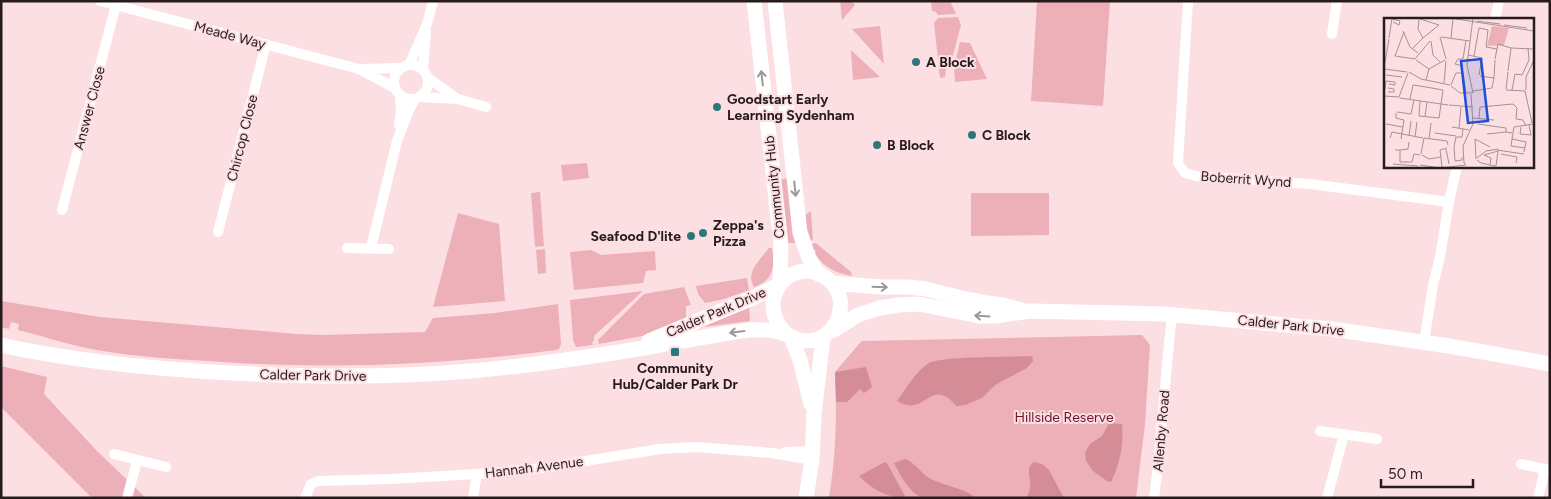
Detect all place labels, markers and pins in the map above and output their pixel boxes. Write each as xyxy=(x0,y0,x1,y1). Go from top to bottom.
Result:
place label: A Block xyxy=(926,54,975,71)
marker: A Block xyxy=(910,56,922,68)
place label: Goodstart Early Learning Sydenham xyxy=(727,91,854,124)
marker: Goodstart Early Learning Sydenham xyxy=(711,101,723,113)
place label: C Block xyxy=(982,127,1031,144)
marker: C Block xyxy=(966,129,978,141)
place label: B Block xyxy=(887,137,935,154)
marker: B Block xyxy=(871,139,883,151)
place label: Zeppa's Pizza xyxy=(713,217,764,250)
marker: Zeppa's Pizza xyxy=(697,227,709,239)
place label: Seafood D'lite xyxy=(590,228,681,245)
marker: Seafood D'lite xyxy=(685,230,697,242)
marker: Community Hub/Calder Park Dr xyxy=(669,346,681,358)
place label: Community Hub/Calder Park Dr xyxy=(612,360,739,393)

